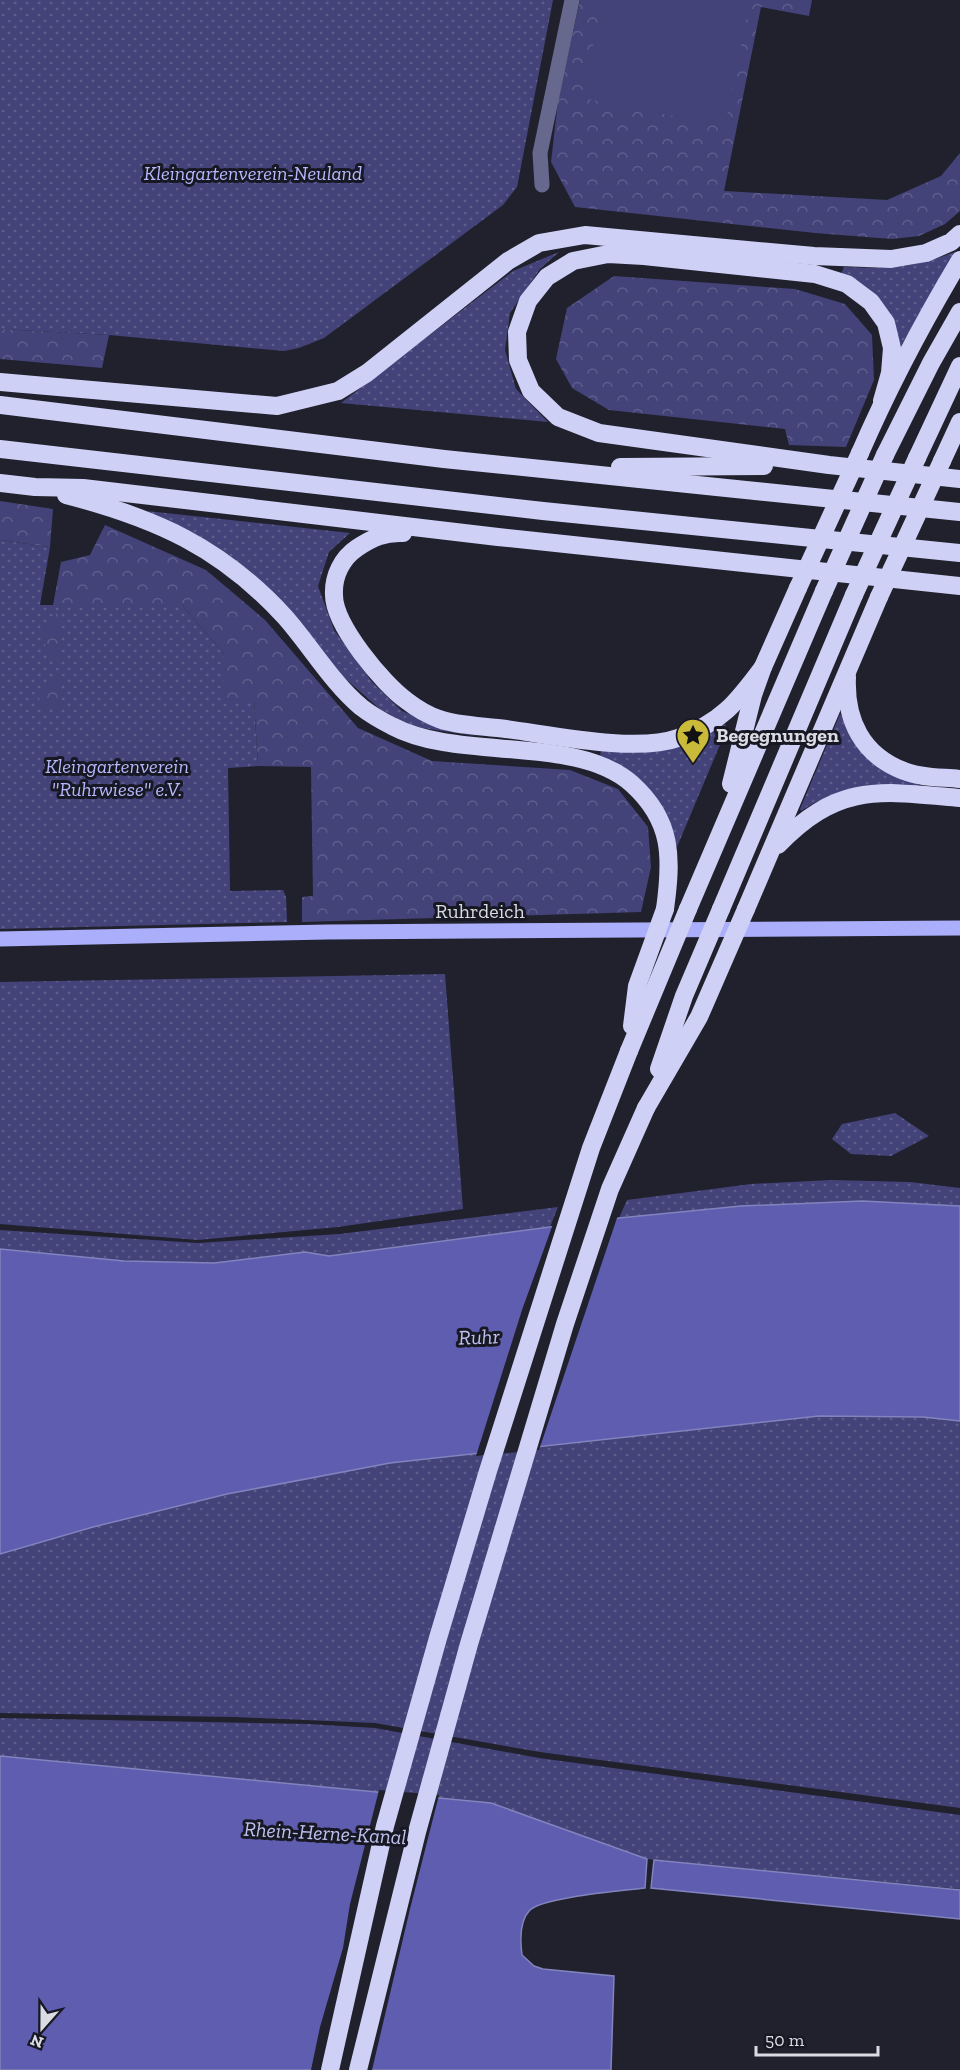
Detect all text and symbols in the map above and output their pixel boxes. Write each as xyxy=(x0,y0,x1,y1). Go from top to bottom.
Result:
park label: Kleingartenverein-Neuland xyxy=(144,161,362,185)
place icon: Begegnungen xyxy=(675,717,711,764)
place label: Begegnungen xyxy=(716,723,839,747)
park label: Kleingartenverein "Ruhrwiese" e.V. xyxy=(45,754,189,801)
street label: Ruhrdeich xyxy=(435,899,526,923)
water label: Ruhr xyxy=(458,1323,501,1350)
water label: Rhein-Herne-Kanal xyxy=(243,1816,407,1849)
north arrow xyxy=(12,1998,72,2058)
scale bar xyxy=(756,2019,878,2057)
text: 50 m xyxy=(765,2029,805,2051)
text: N xyxy=(28,2030,46,2053)

